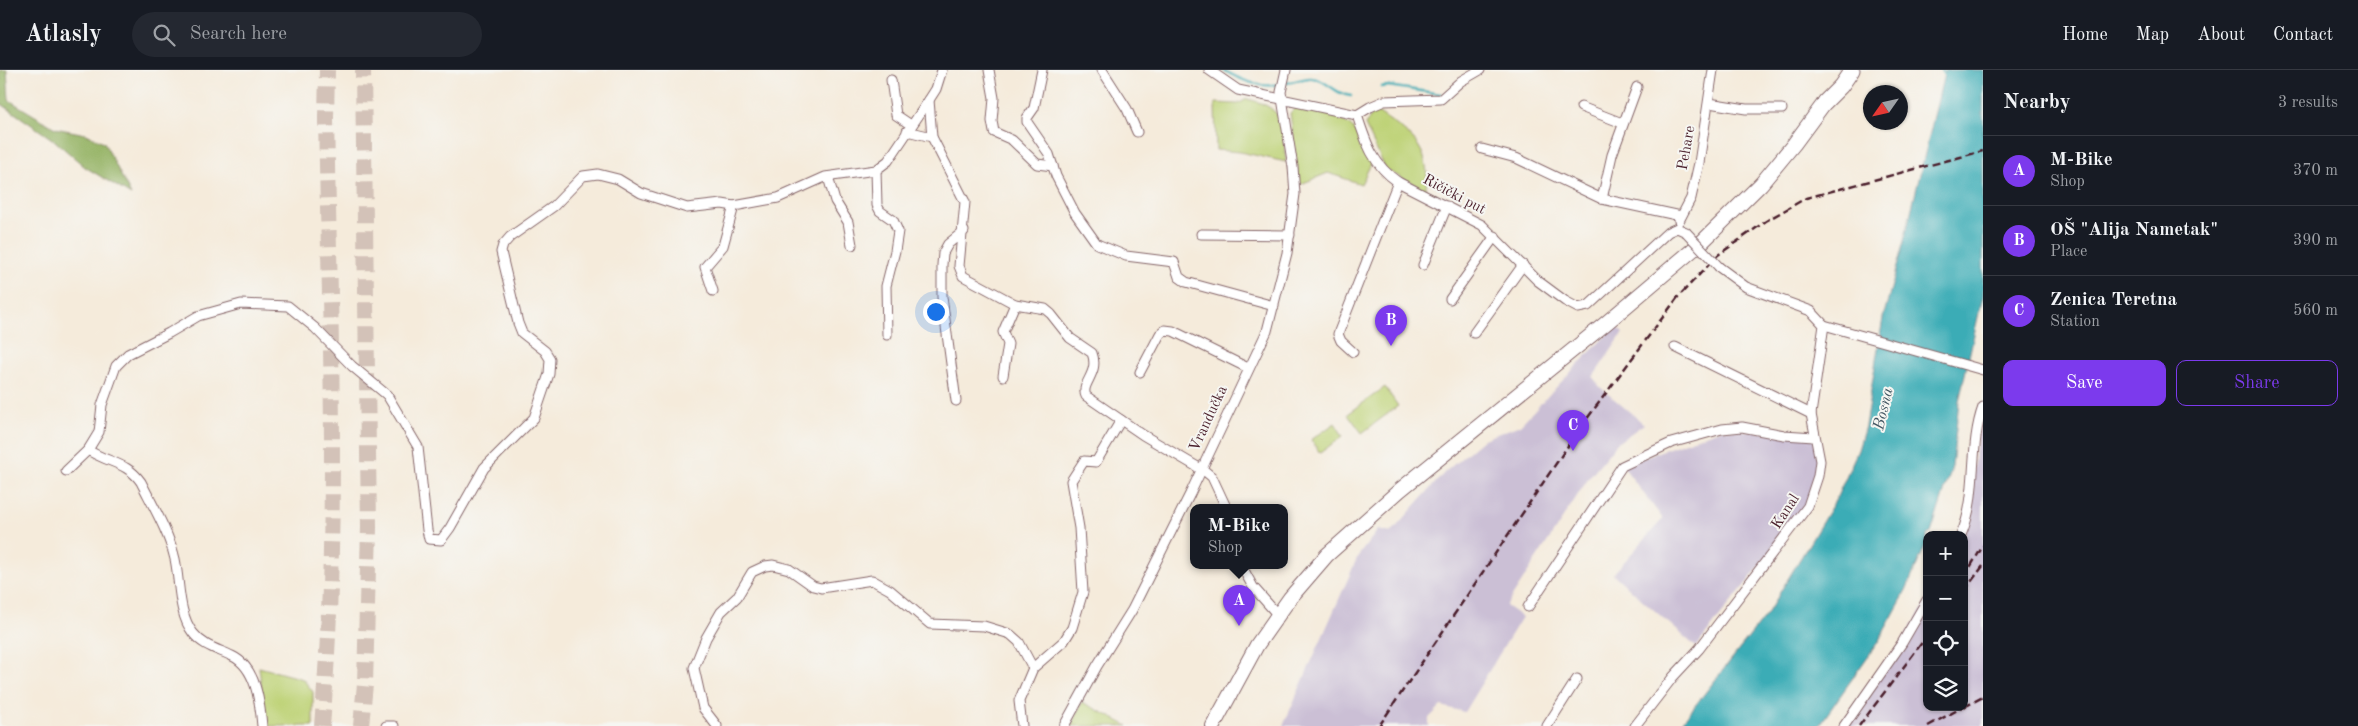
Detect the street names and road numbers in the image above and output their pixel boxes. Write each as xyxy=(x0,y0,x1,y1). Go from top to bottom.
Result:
street label: Pehare xyxy=(1676,124,1698,171)
street label: Ričički put xyxy=(1420,172,1488,218)
street label: Vrandučka xyxy=(1187,383,1231,454)
street label: Kanal xyxy=(1769,492,1803,532)

